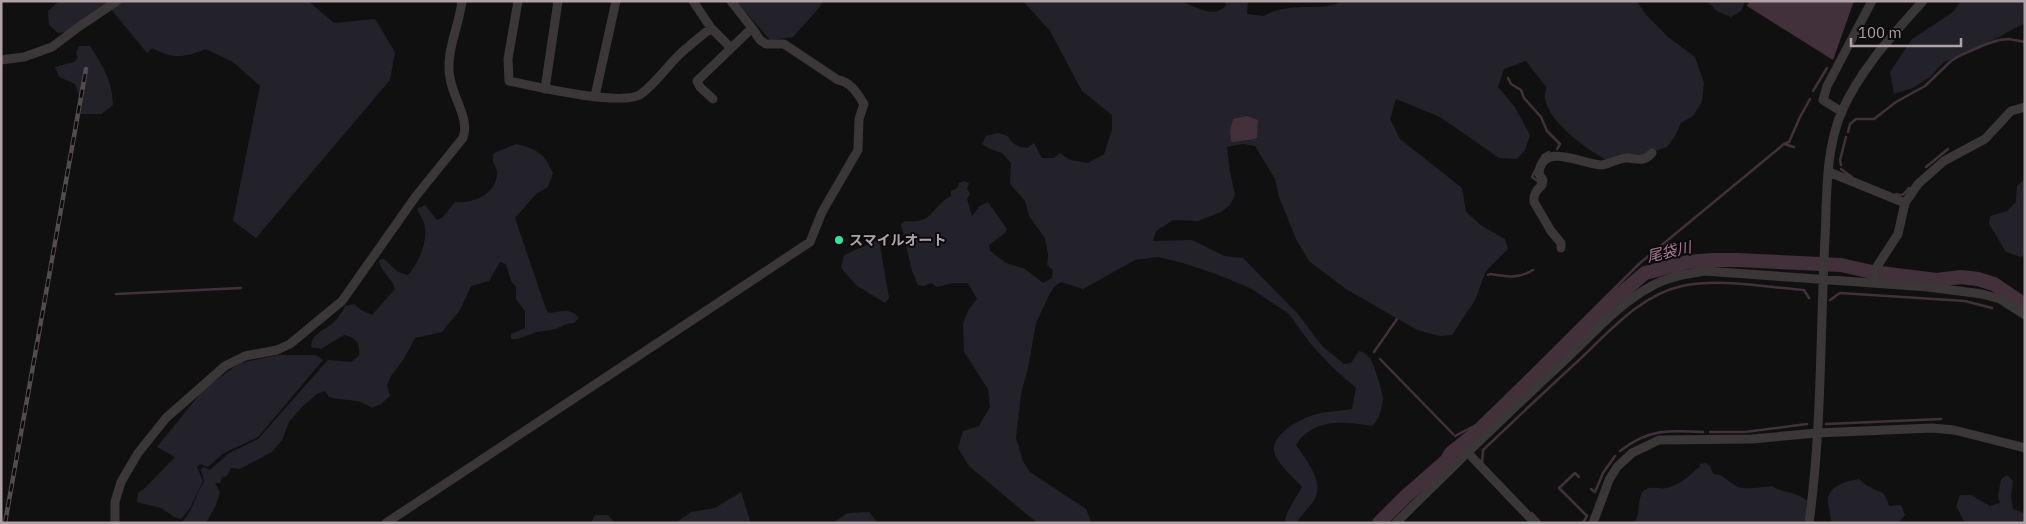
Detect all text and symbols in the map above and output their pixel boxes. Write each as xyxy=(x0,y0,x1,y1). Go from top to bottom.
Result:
scale bar xyxy=(1851,15,1961,47)
text: 100 m xyxy=(1858,23,1902,42)
place label: スマイルオート xyxy=(849,231,947,249)
marker: スマイルオート xyxy=(833,234,845,246)
water label: 尾袋川 xyxy=(1645,237,1695,266)

